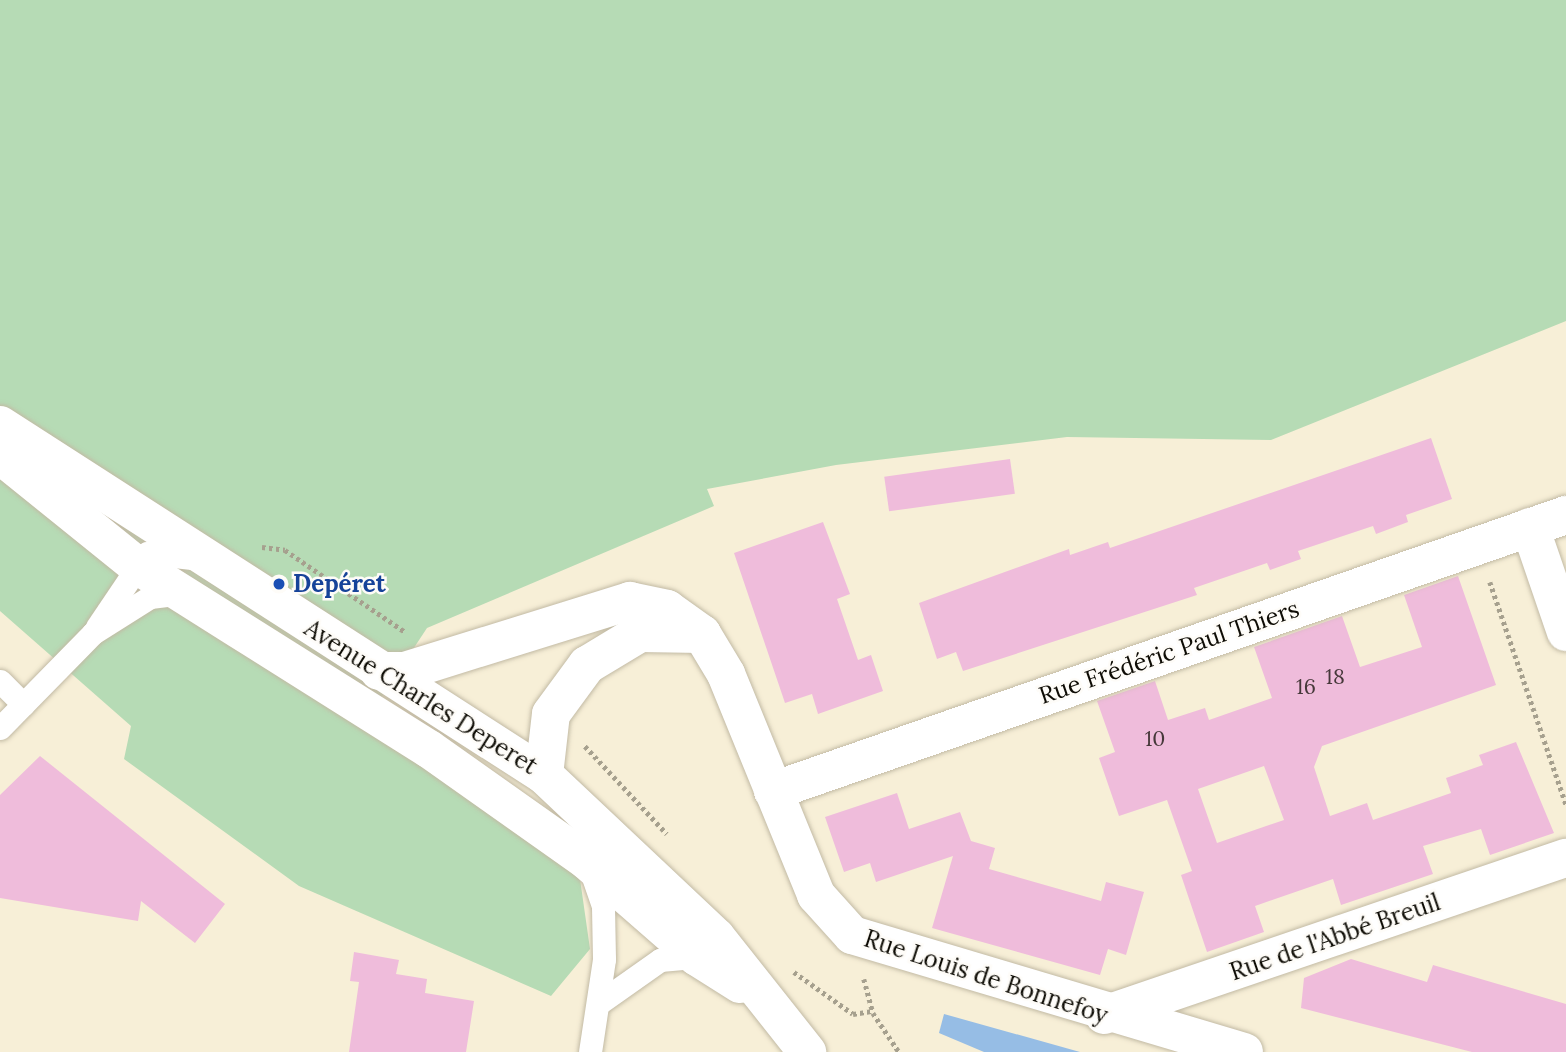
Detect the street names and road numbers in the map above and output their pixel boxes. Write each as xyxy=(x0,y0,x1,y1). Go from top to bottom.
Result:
street label: Rue Frédéric Paul Thiers xyxy=(1035,594,1303,710)
street label: Avenue Charles Deperet xyxy=(299,613,543,781)
street label: Rue de l'Abbé Breuil xyxy=(1226,887,1444,987)
street label: Rue Louis de Bonnefoy xyxy=(861,924,1111,1030)

